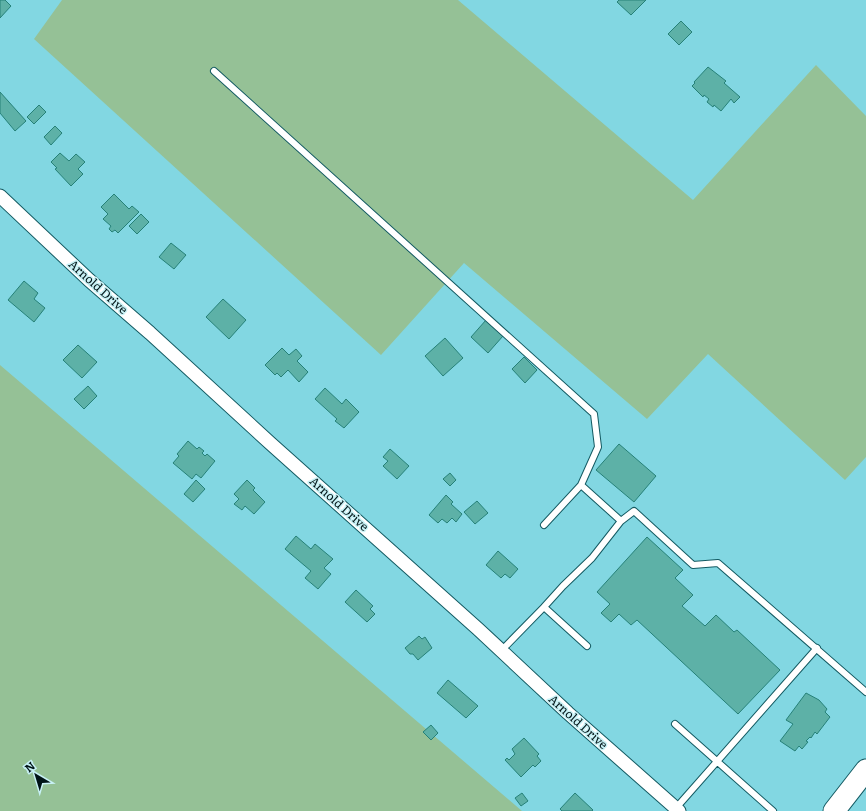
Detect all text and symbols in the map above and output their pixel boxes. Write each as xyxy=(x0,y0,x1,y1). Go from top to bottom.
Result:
street label: Arnold Drive xyxy=(65,255,132,318)
street label: Arnold Drive xyxy=(306,472,373,535)
street label: Arnold Drive xyxy=(545,690,612,753)
north arrow xyxy=(16,755,56,795)
text: N xyxy=(21,757,38,775)

